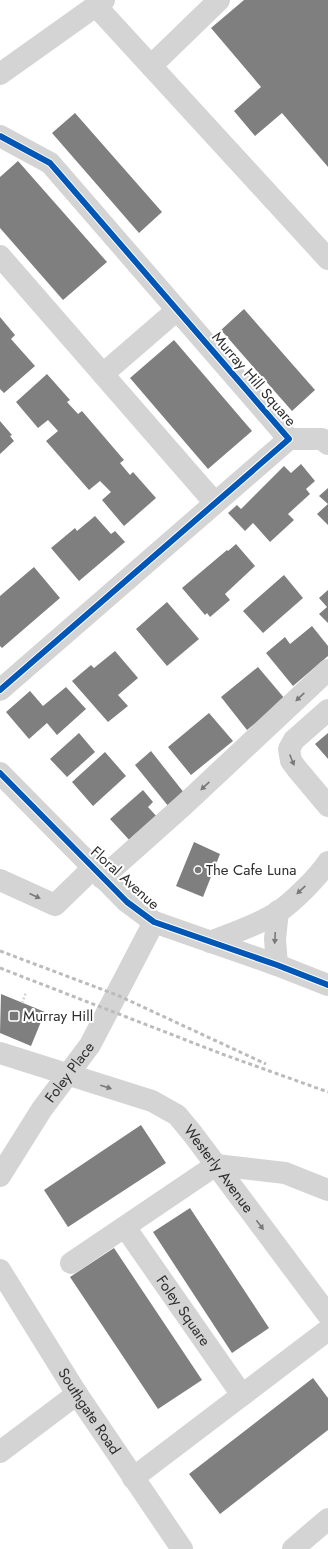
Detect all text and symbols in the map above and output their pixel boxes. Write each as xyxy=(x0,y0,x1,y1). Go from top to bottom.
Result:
street label: Murray Hill Square xyxy=(207,327,302,431)
one-way arrow xyxy=(295,692,304,701)
one-way arrow xyxy=(289,754,296,766)
one-way arrow xyxy=(200,781,210,790)
street label: Floral Avenue xyxy=(86,841,165,915)
place label: The Cafe Luna xyxy=(206,859,297,881)
marker: The Cafe Luna xyxy=(193,865,203,875)
one-way arrow xyxy=(297,885,306,894)
one-way arrow xyxy=(30,893,41,899)
one-way arrow xyxy=(272,932,279,944)
place label: Murray Hill xyxy=(23,1005,93,1027)
marker: Murray Hill xyxy=(8,1010,20,1022)
street label: Foley Place xyxy=(39,1037,100,1107)
one-way arrow xyxy=(101,1084,113,1090)
street label: Westerly Avenue xyxy=(178,1120,259,1218)
one-way arrow xyxy=(256,1219,265,1230)
street label: Foley Square xyxy=(151,1271,216,1351)
street label: Southgate Road xyxy=(52,1364,126,1459)

